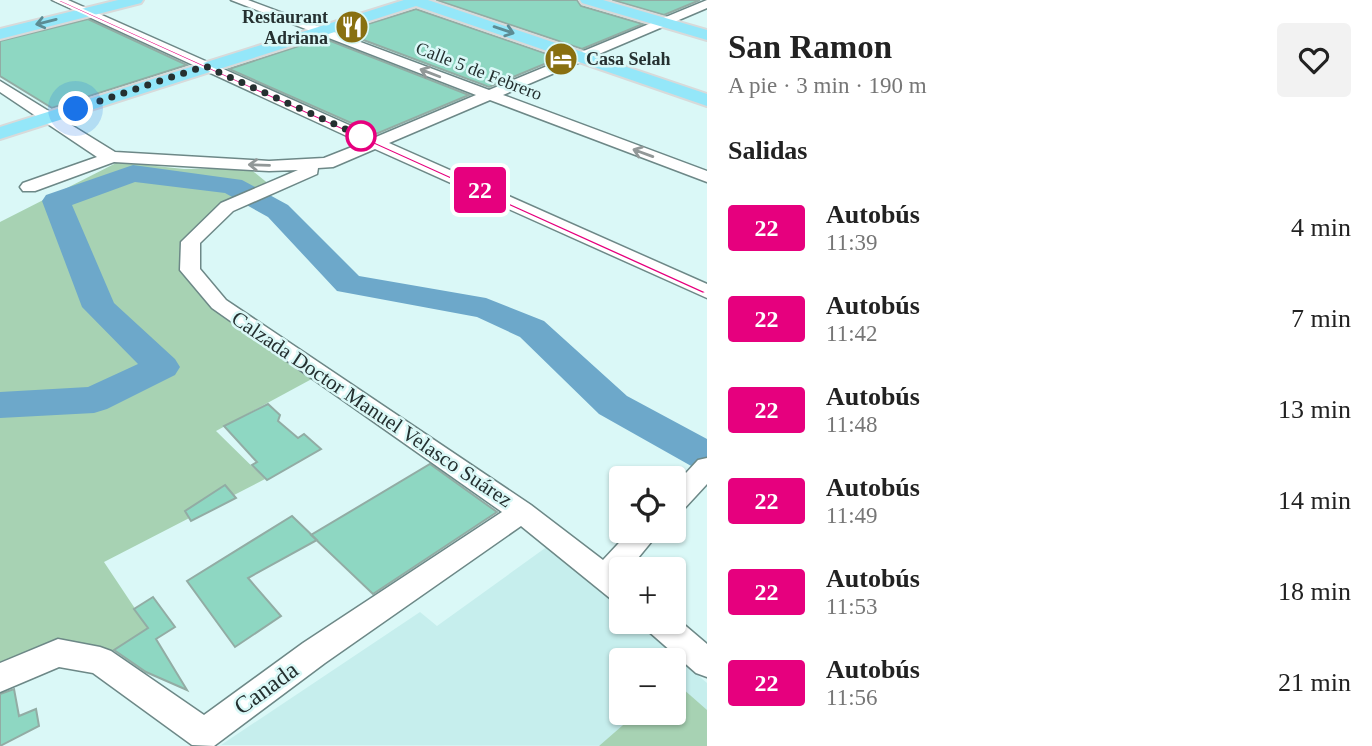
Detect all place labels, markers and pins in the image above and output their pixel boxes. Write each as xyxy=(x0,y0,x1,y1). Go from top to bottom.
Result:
place label: Restaurant Adriana xyxy=(242,7,328,48)
restaurant icon: Restaurant Adriana xyxy=(333,8,371,46)
hotel icon: Casa Selah xyxy=(542,40,580,78)
place label: Casa Selah xyxy=(586,49,671,69)
unlabelled marker xyxy=(346,121,376,151)

